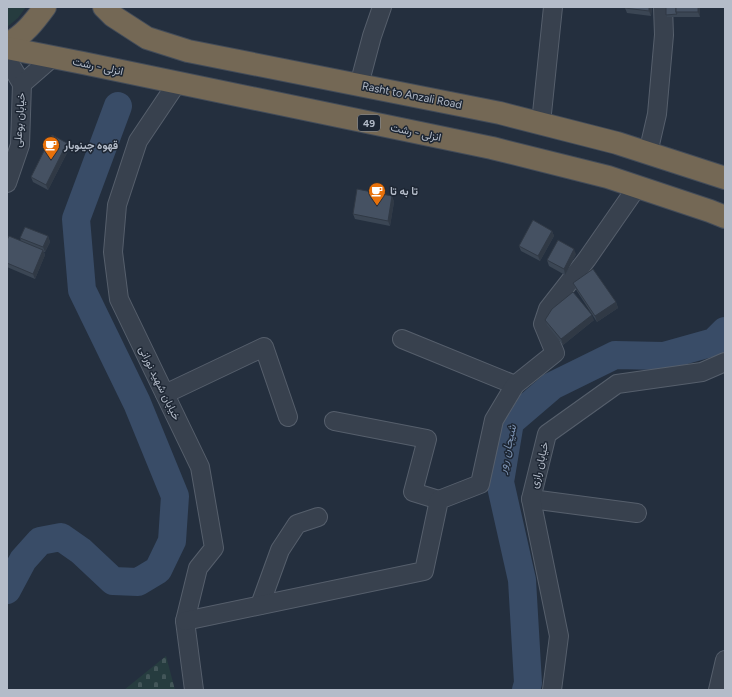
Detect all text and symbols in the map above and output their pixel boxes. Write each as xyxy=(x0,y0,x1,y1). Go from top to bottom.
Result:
street label: انزلی - رشت xyxy=(71,55,124,78)
street label: Rasht to Anzali Road xyxy=(361,79,463,112)
street label: خیابان بوعلی xyxy=(11,92,28,148)
road number: 49 xyxy=(358,115,380,131)
street label: انزلی - رشت xyxy=(389,121,442,144)
cafe icon: قهوه چینوبار xyxy=(41,135,61,160)
place label: قهوه چینوبار xyxy=(63,139,118,153)
cafe icon: تا به تا xyxy=(367,181,387,206)
place label: تا به تا xyxy=(390,185,418,198)
street label: خیابان شهید نورانی xyxy=(136,344,183,423)
water label: شیجان رور xyxy=(494,423,520,476)
street label: خیابان رازی xyxy=(527,440,552,490)

